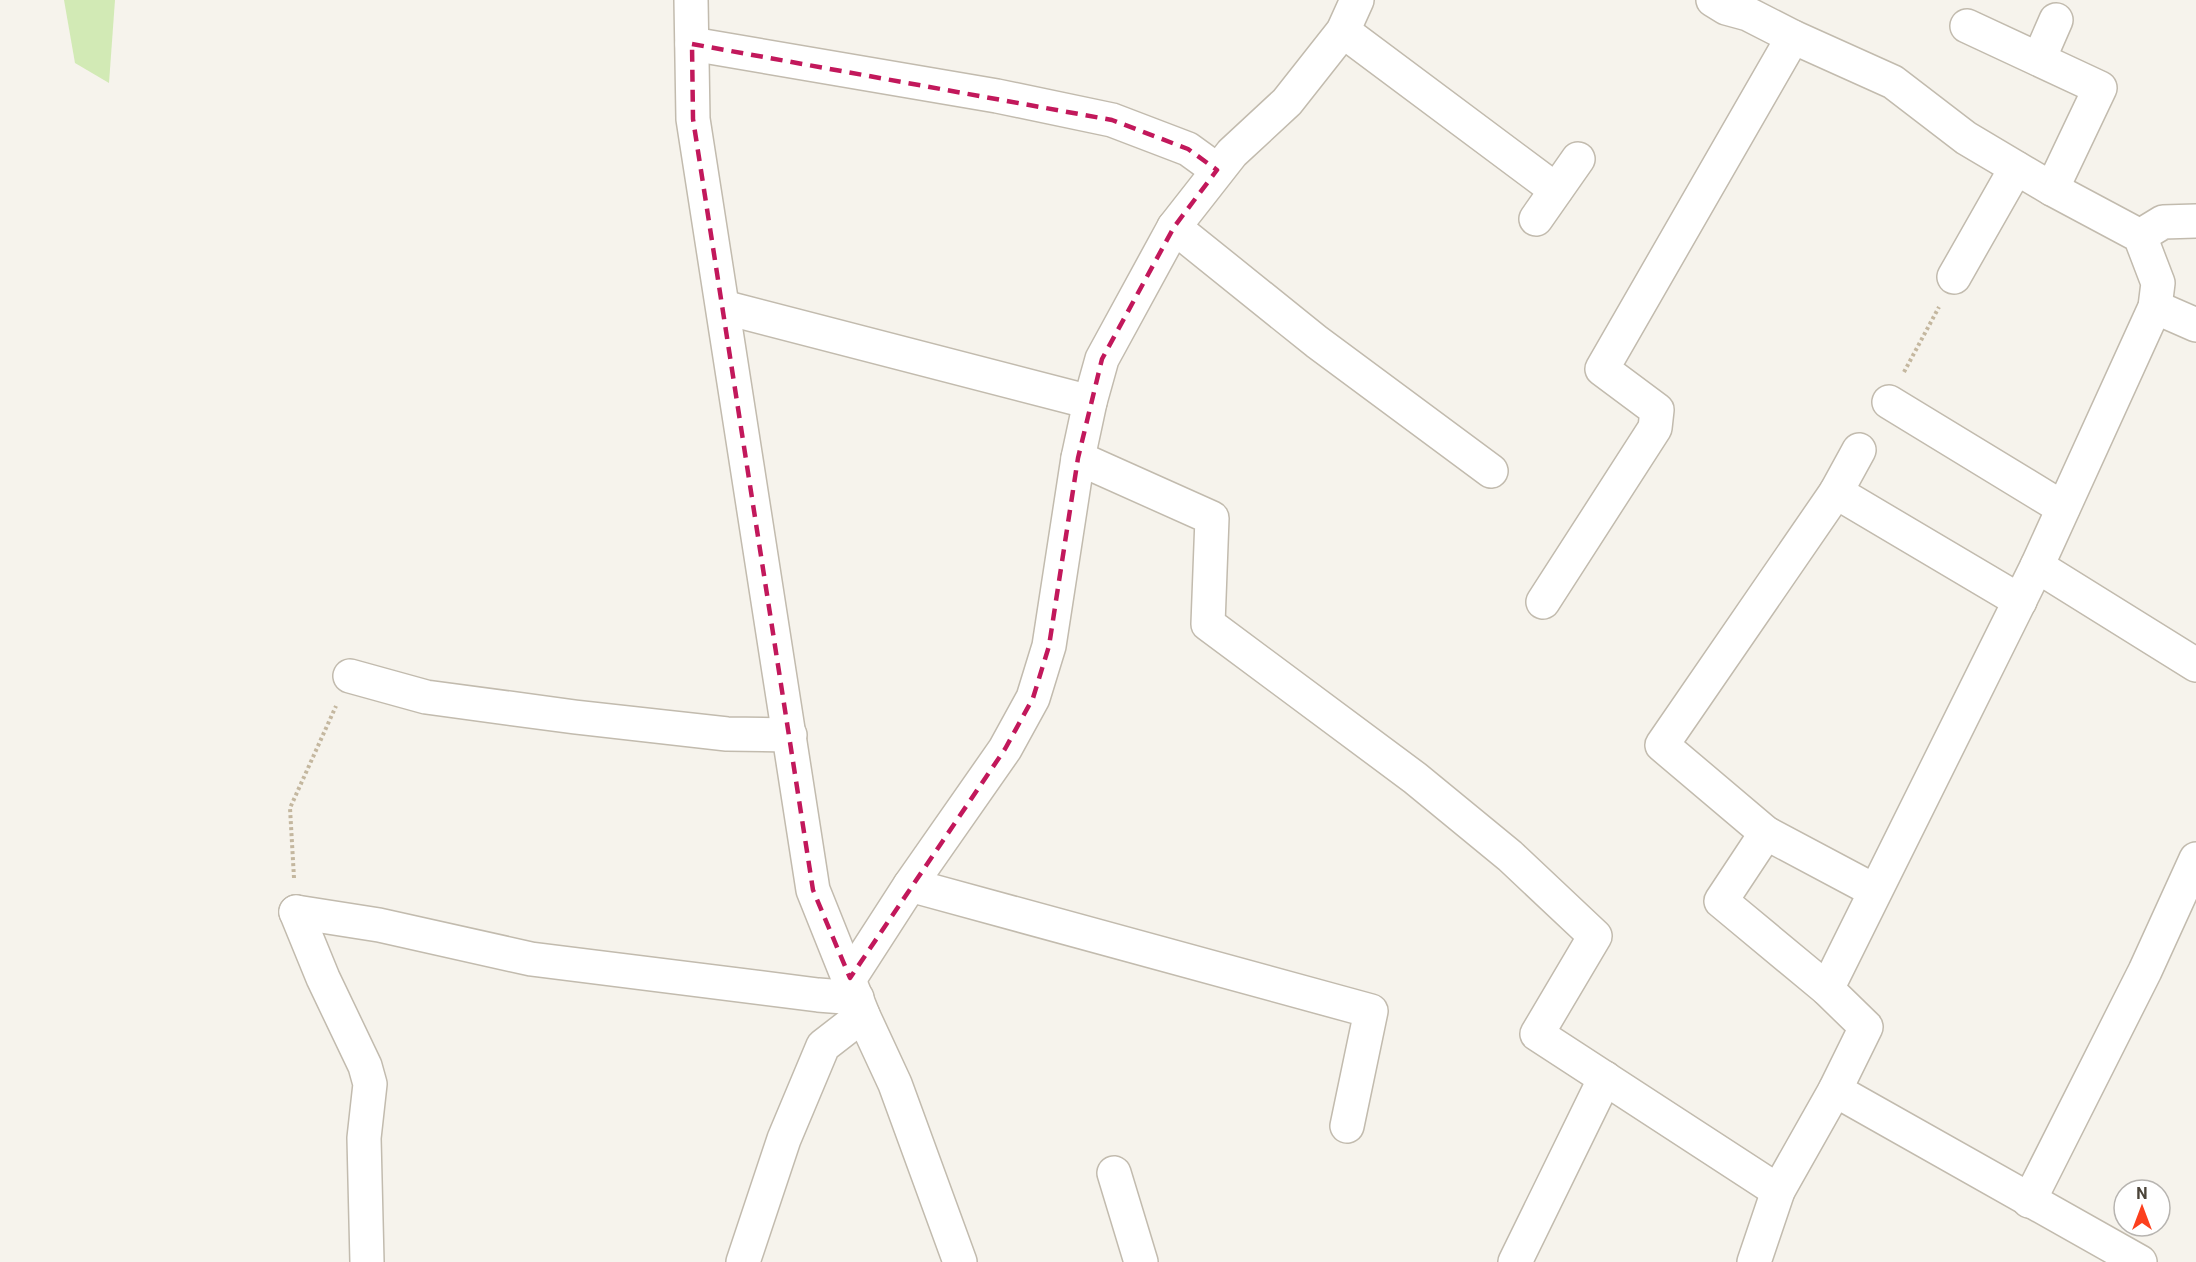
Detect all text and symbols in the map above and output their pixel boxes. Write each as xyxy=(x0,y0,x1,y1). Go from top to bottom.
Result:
north arrow xyxy=(2112,1178,2172,1238)
text: N xyxy=(2136,1184,2148,1203)

